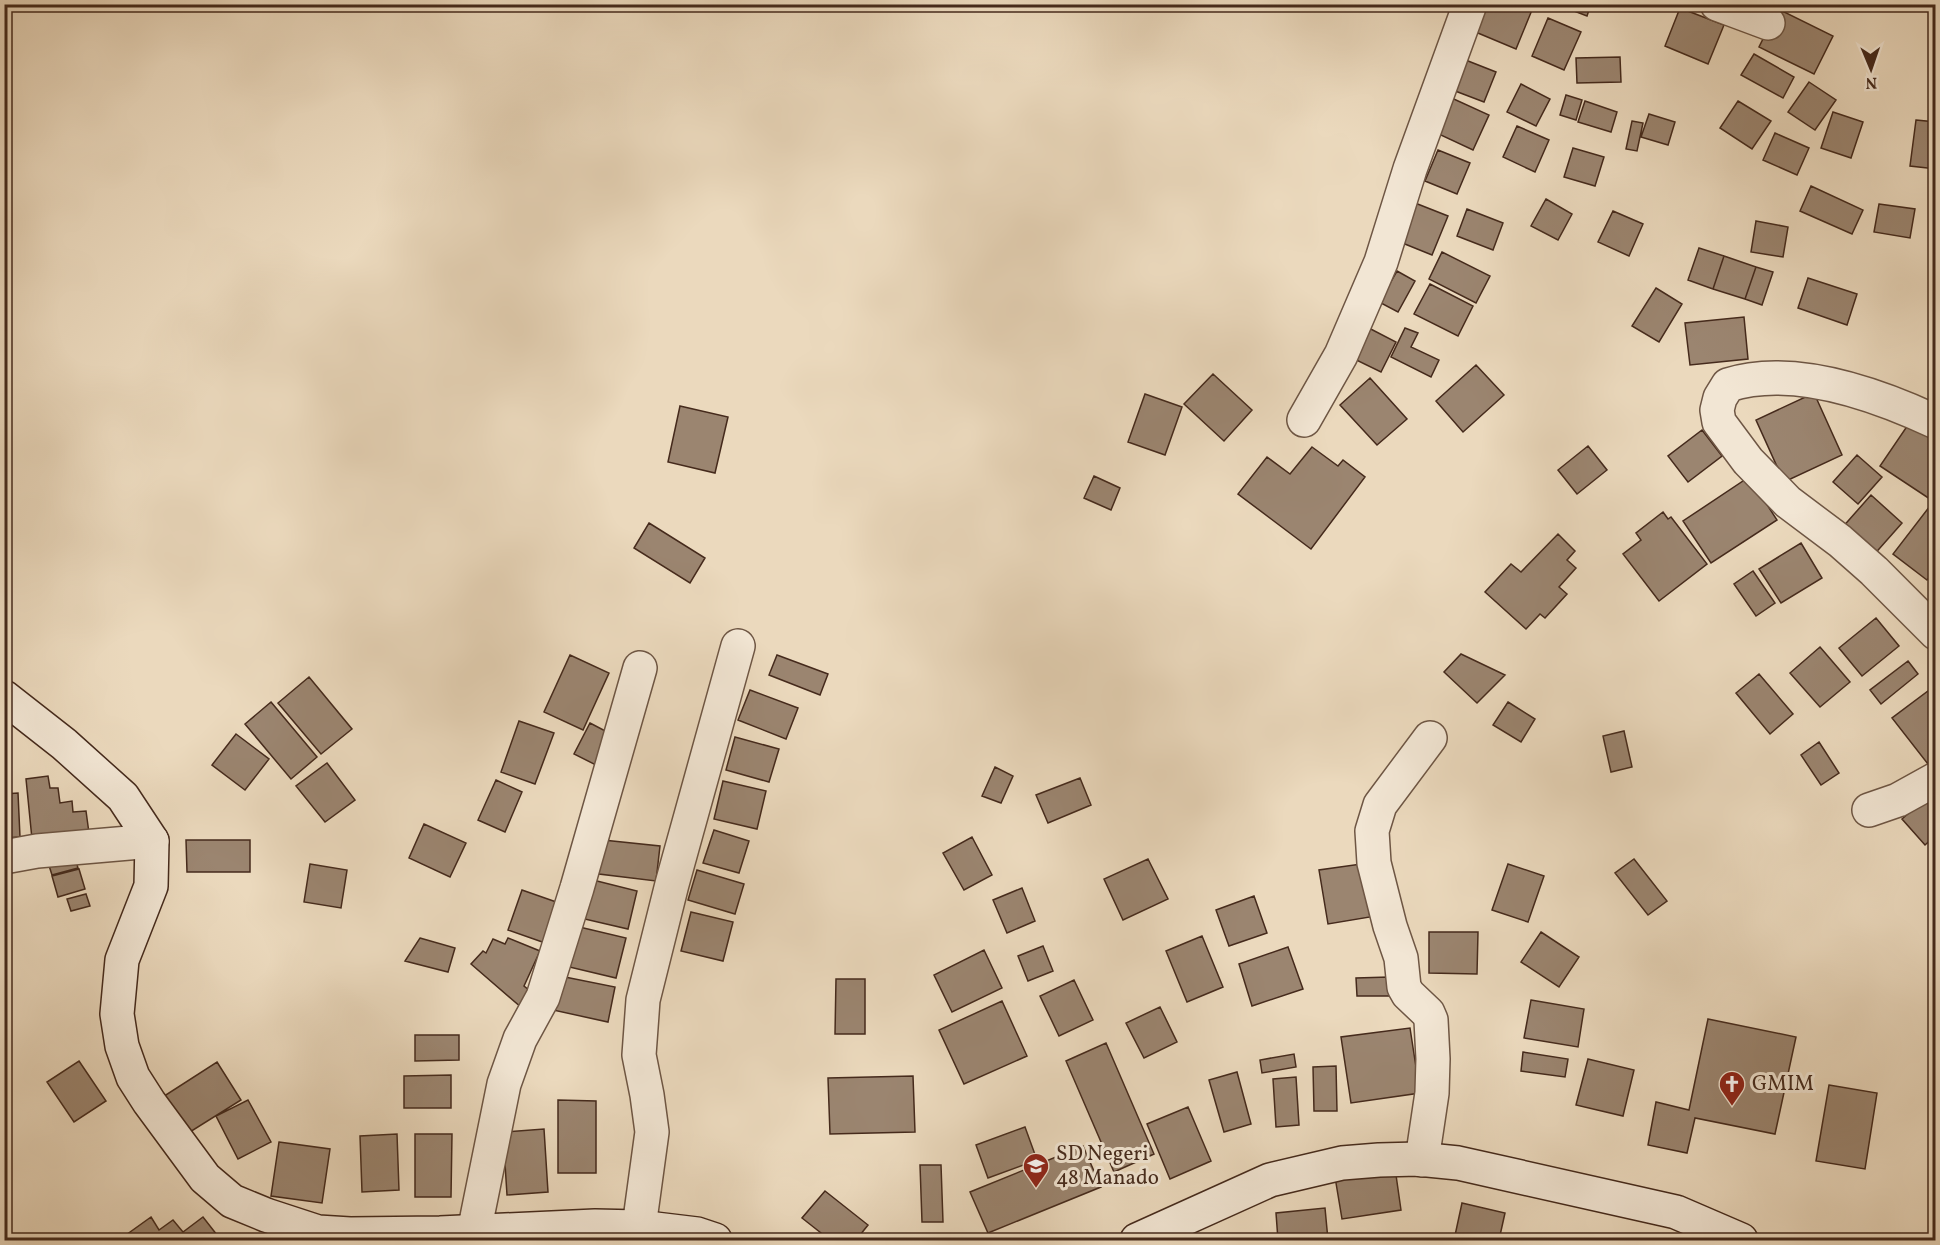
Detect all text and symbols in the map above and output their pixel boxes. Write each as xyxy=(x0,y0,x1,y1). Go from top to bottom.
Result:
north arrow xyxy=(1841,39,1901,99)
text: N xyxy=(1865,71,1878,93)
church icon: GMIM xyxy=(1717,1069,1747,1107)
place label: GMIM xyxy=(1752,1070,1814,1099)
place label: SD Negeri 48 Manado xyxy=(1056,1140,1159,1193)
school or university icon: SD Negeri 48 Manado xyxy=(1021,1151,1051,1189)

